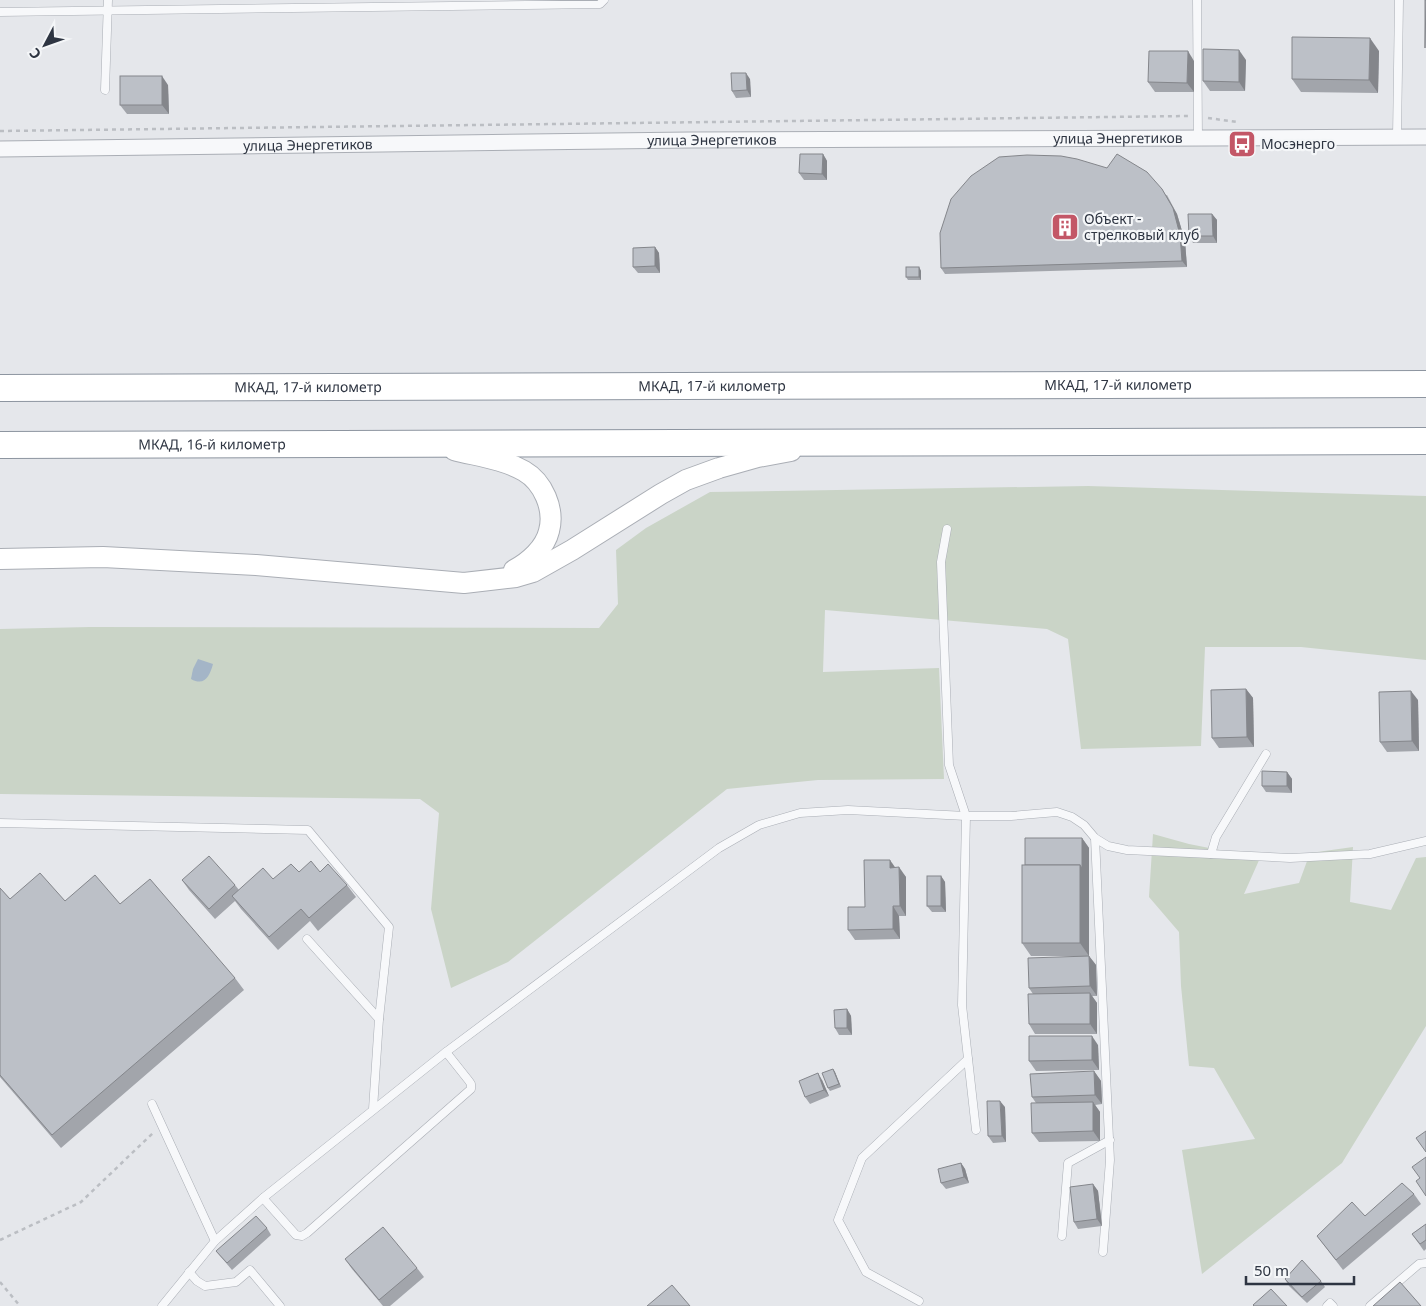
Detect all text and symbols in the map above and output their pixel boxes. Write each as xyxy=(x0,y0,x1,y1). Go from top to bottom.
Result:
north arrow xyxy=(20,20,70,70)
text: С xyxy=(25,44,45,63)
street label: улица Энергетиков xyxy=(1053,128,1183,148)
bus stop icon: Мосэнерго xyxy=(1227,129,1257,159)
street label: улица Энергетиков xyxy=(647,130,777,150)
street label: улица Энергетиков xyxy=(243,134,373,155)
place label: Мосэнерго xyxy=(1261,134,1335,153)
place label: Объект - стрелковый клуб xyxy=(1084,209,1199,244)
building icon: Объект - стрелковый клуб xyxy=(1050,212,1080,242)
street label: МКАД, 17-й километр xyxy=(1044,375,1192,394)
street label: МКАД, 17-й километр xyxy=(638,376,786,395)
street label: МКАД, 17-й километр xyxy=(234,377,382,396)
street label: МКАД, 16-й километр xyxy=(138,434,286,454)
scale bar xyxy=(1246,1254,1354,1286)
text: 50 m xyxy=(1254,1260,1289,1280)

